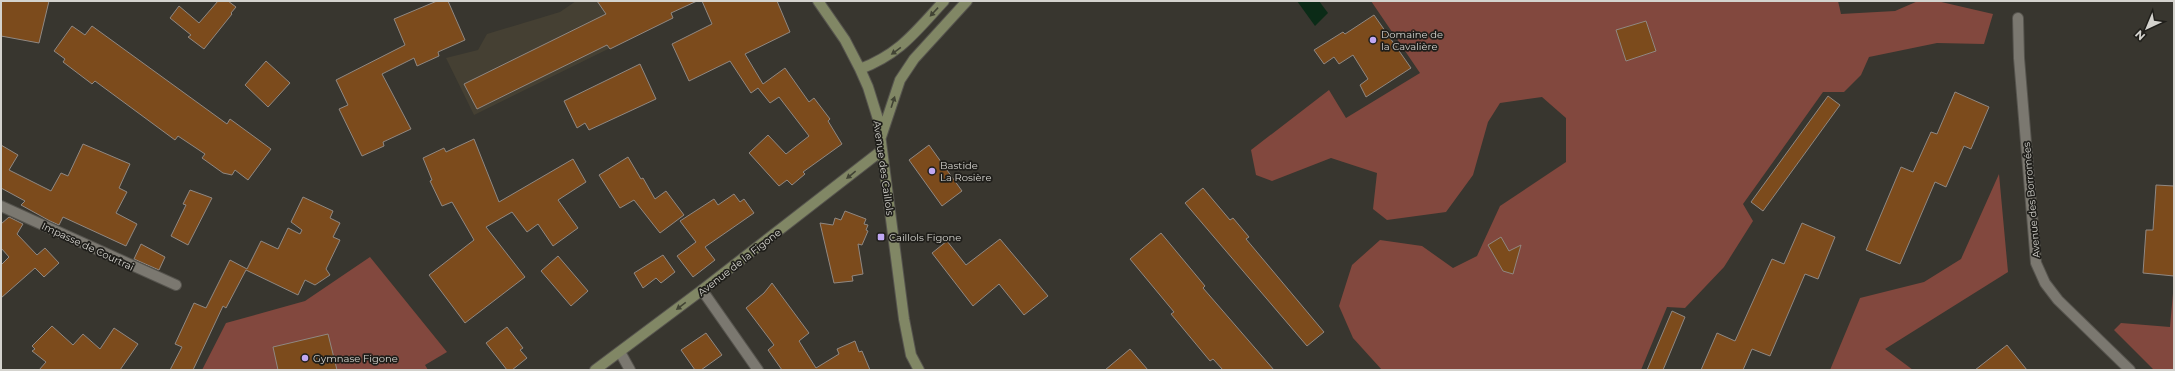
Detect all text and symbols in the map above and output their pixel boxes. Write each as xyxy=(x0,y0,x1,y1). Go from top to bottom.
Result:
one-way arrow xyxy=(929,7,938,17)
north arrow xyxy=(2127,8,2167,48)
text: N xyxy=(2132,27,2148,43)
place label: Domaine de la Cavalière xyxy=(1381,28,1443,53)
marker: Domaine de la Cavalière xyxy=(1368,35,1378,45)
one-way arrow xyxy=(891,47,901,55)
one-way arrow xyxy=(890,95,896,107)
street label: Avenue des Caillols xyxy=(870,120,897,216)
street label: Avenue des Borromées xyxy=(2020,141,2043,258)
place label: Bastide La Rosière xyxy=(940,159,991,184)
marker: Bastide La Rosière xyxy=(927,166,937,176)
one-way arrow xyxy=(845,171,856,180)
street label: Impasse de Courtrai xyxy=(40,219,136,274)
street label: Avenue de la Figone xyxy=(695,226,783,299)
place label: Caillols Figone xyxy=(889,231,961,244)
marker: Caillols Figone xyxy=(876,232,886,242)
one-way arrow xyxy=(676,302,687,310)
place label: Gymnase Figone xyxy=(313,352,398,365)
marker: Gymnase Figone xyxy=(300,353,310,363)

